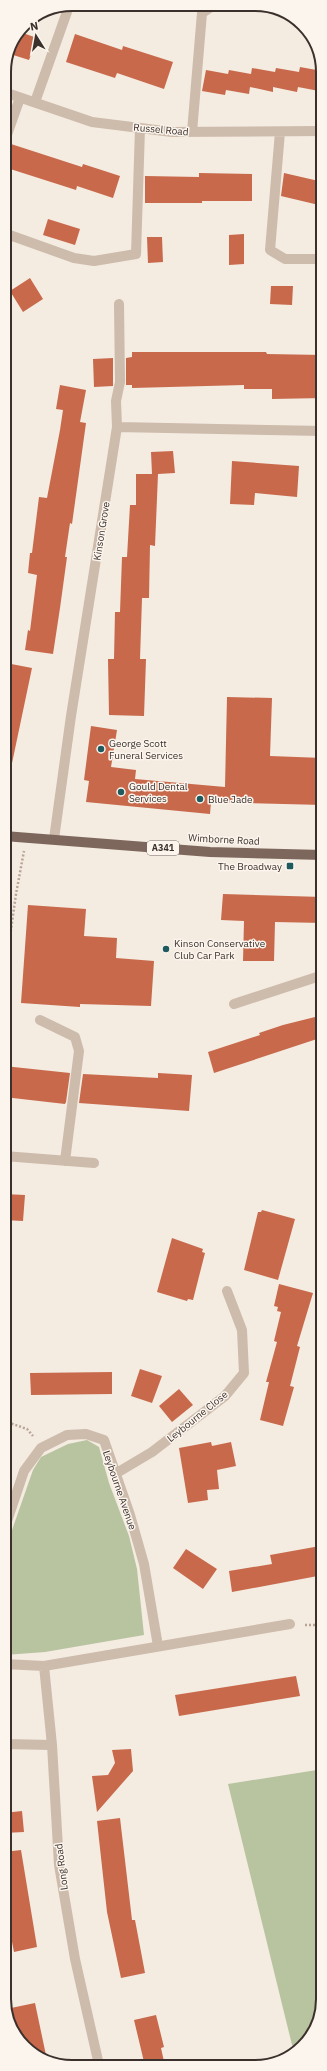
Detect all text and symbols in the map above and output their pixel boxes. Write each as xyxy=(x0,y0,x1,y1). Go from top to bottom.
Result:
north arrow xyxy=(16,16,56,56)
text: N xyxy=(29,19,39,34)
street label: Russel Road xyxy=(133,121,189,138)
street label: Kinson Grove xyxy=(90,500,113,561)
place label: George Scott Funeral Services xyxy=(109,737,183,762)
marker: George Scott Funeral Services xyxy=(96,744,106,754)
place label: Gould Dental Services xyxy=(129,780,188,805)
marker: Gould Dental Services xyxy=(116,787,126,797)
place label: Blue Jade xyxy=(208,793,253,806)
marker: Blue Jade xyxy=(195,794,205,804)
street label: Wimborne Road xyxy=(188,831,260,848)
road number: A341 xyxy=(147,841,179,855)
place label: The Broadway xyxy=(218,860,282,873)
marker: The Broadway xyxy=(285,861,295,871)
place label: Kinson Conservative Club Car Park xyxy=(174,937,266,962)
marker: Kinson Conservative Club Car Park xyxy=(161,944,171,954)
street label: Leybourne Close xyxy=(164,1388,231,1445)
street label: Leybourne Avenue xyxy=(100,1449,139,1532)
street label: Long Road xyxy=(52,1843,71,1891)

